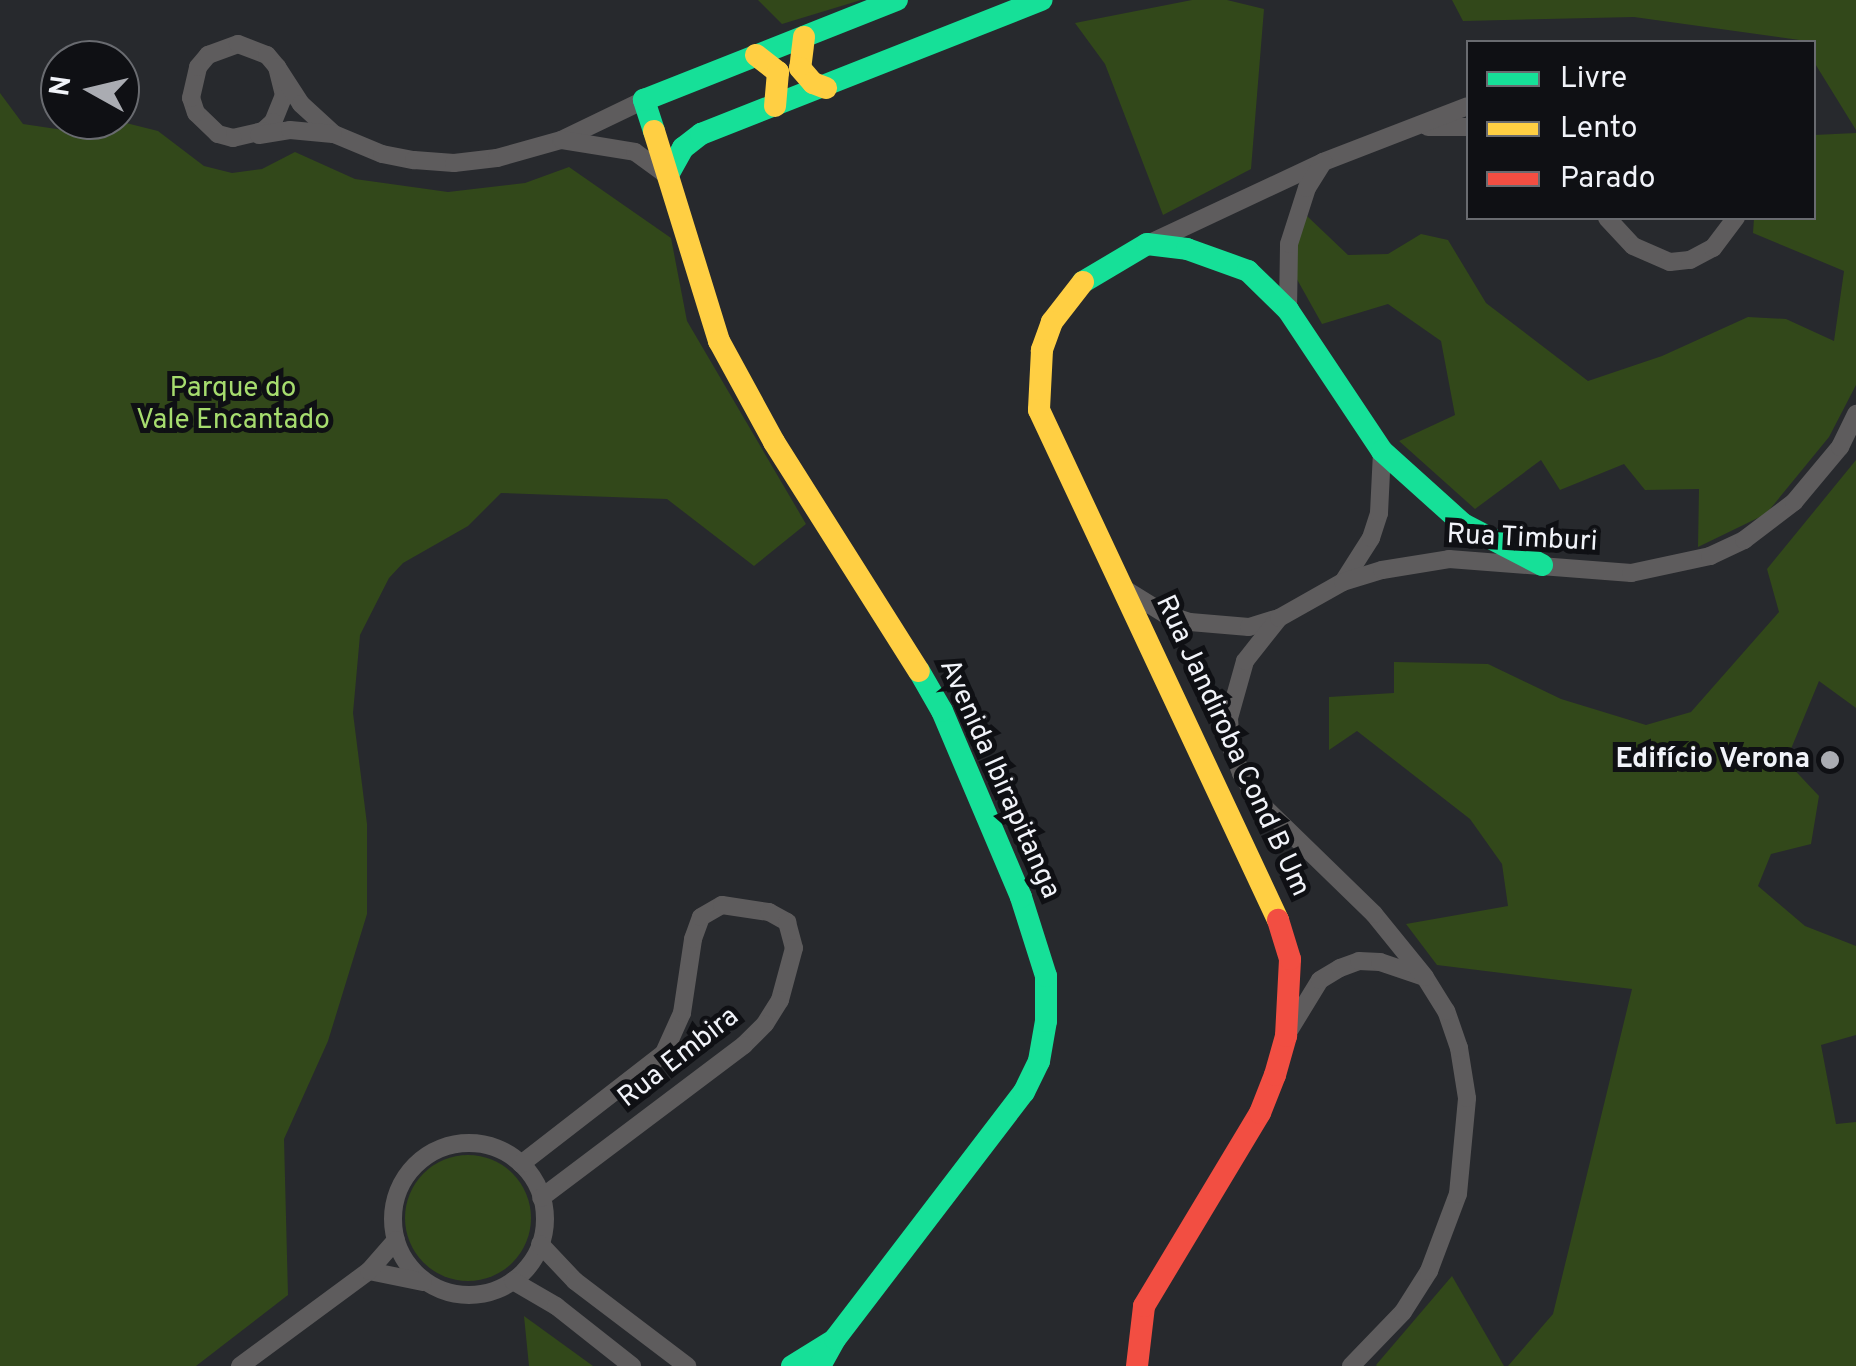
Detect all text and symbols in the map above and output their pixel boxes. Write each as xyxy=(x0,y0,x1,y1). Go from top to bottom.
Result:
north arrow xyxy=(40,40,140,140)
legend xyxy=(1466,40,1816,220)
text: Livre xyxy=(1560,61,1627,98)
text: N xyxy=(43,74,81,99)
text: Lento xyxy=(1560,111,1637,148)
text: Parado xyxy=(1560,161,1655,198)
park label: Parque do Vale Encantado xyxy=(136,372,330,438)
street label: Rua Timburi xyxy=(1445,518,1599,560)
street label: Rua Jandiroba Cond B Um xyxy=(1147,590,1317,902)
street label: Avenida Ibirapitanga xyxy=(931,654,1067,904)
place label: Edifício Verona xyxy=(1614,743,1810,777)
marker: Edifício Verona xyxy=(1819,749,1841,771)
street label: Rua Embira xyxy=(612,1001,746,1115)

